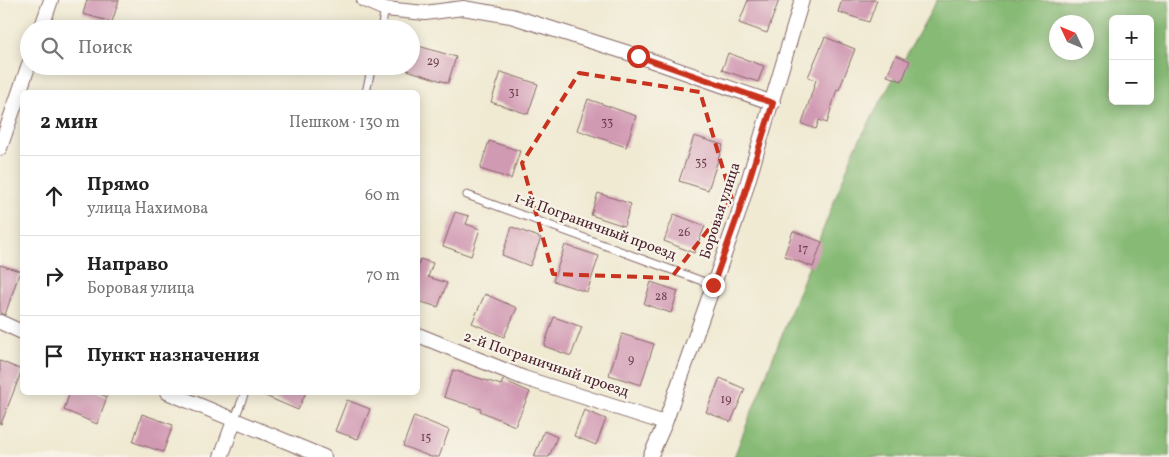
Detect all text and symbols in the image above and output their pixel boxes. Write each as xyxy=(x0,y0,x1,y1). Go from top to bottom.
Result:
north arrow xyxy=(1049,15,1094,60)
map controls xyxy=(1109,15,1154,105)
button: + xyxy=(1109,15,1154,60)
search box xyxy=(20,20,420,75)
icon: search xyxy=(38,34,66,62)
text: Поиск xyxy=(78,35,132,61)
route start xyxy=(627,45,650,68)
house number: 29 xyxy=(427,54,439,70)
button: − xyxy=(1109,60,1154,105)
house number: 31 xyxy=(509,85,519,101)
text: 2 мин xyxy=(40,108,98,137)
text: Пешком · 130 m xyxy=(289,112,400,134)
house number: 33 xyxy=(601,115,613,131)
house number: 35 xyxy=(695,155,707,171)
street label: Боровая улица xyxy=(695,160,747,262)
text: Прямо xyxy=(87,172,149,198)
icon: ahead xyxy=(40,182,68,210)
text: 60 m xyxy=(365,185,400,207)
street label: 1-й Пограничный проезд xyxy=(511,188,679,266)
text: улица Нахимова xyxy=(87,198,208,220)
house number: 26 xyxy=(678,225,690,241)
house number: 17 xyxy=(798,241,808,257)
text: Направо xyxy=(87,252,169,278)
icon: right xyxy=(40,262,68,290)
text: 70 m xyxy=(366,265,400,287)
route end xyxy=(702,274,725,297)
text: Боровая улица xyxy=(87,278,195,300)
house number: 28 xyxy=(655,289,667,305)
street label: 2-й Пограничный проезд xyxy=(460,327,632,403)
icon: arrive xyxy=(40,342,68,370)
text: Пункт назначения xyxy=(87,343,260,369)
house number: 9 xyxy=(628,352,634,368)
house number: 19 xyxy=(721,392,731,408)
house number: 15 xyxy=(421,430,431,446)

